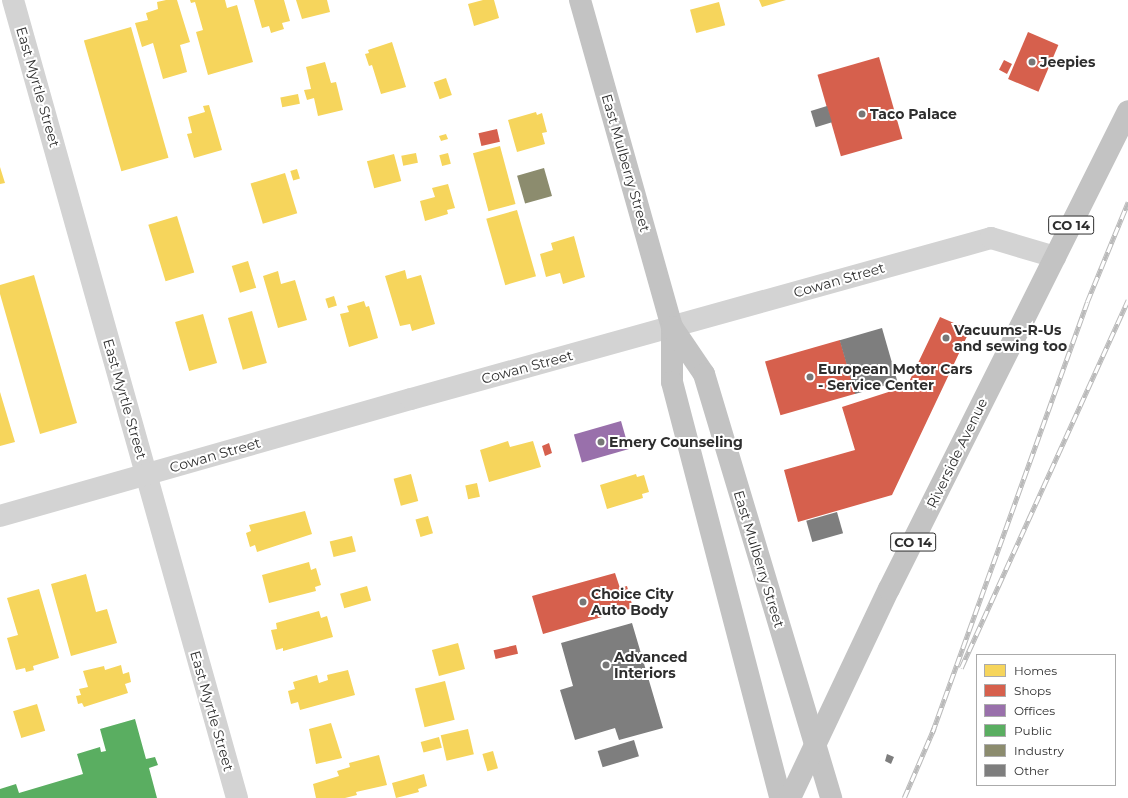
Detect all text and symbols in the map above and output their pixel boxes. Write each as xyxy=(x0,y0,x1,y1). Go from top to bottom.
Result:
street label: East Myrtle Street xyxy=(13,25,63,149)
place label: Jeepies xyxy=(1040,54,1095,70)
marker: Jeepies xyxy=(1027,57,1037,67)
street label: East Mulberry Street xyxy=(598,92,654,234)
place label: Taco Palace xyxy=(870,106,957,122)
marker: Taco Palace xyxy=(857,109,867,119)
road number: CO 14 xyxy=(1048,214,1094,236)
street label: Cowan Street xyxy=(792,259,886,301)
place label: Vacuums-R-Us and sewing too xyxy=(954,322,1067,354)
marker: Vacuums-R-Us and sewing too xyxy=(941,333,951,343)
street label: East Myrtle Street xyxy=(100,337,150,461)
street label: Cowan Street xyxy=(479,347,575,387)
place label: European Motor Cars - Service Center xyxy=(818,361,972,394)
marker: European Motor Cars - Service Center xyxy=(805,372,815,382)
street label: Riverside Avenue xyxy=(923,395,991,511)
street label: Cowan Street xyxy=(168,434,262,476)
place label: Emery Counseling xyxy=(609,434,743,450)
marker: Emery Counseling xyxy=(596,437,606,447)
street label: East Mulberry Street xyxy=(730,488,788,630)
road number: CO 14 xyxy=(890,531,936,553)
place label: Choice City Auto Body xyxy=(591,586,674,618)
marker: Choice City Auto Body xyxy=(578,597,588,607)
street label: East Myrtle Street xyxy=(187,649,237,773)
place label: Advanced Interiors xyxy=(614,649,687,682)
legend xyxy=(976,654,1116,786)
marker: Advanced Interiors xyxy=(601,660,611,670)
text: Homes xyxy=(1014,663,1057,678)
text: Shops xyxy=(1014,683,1051,698)
text: Offices xyxy=(1014,703,1055,718)
text: Public xyxy=(1014,723,1052,738)
text: Industry xyxy=(1014,743,1064,758)
text: Other xyxy=(1014,763,1049,778)

